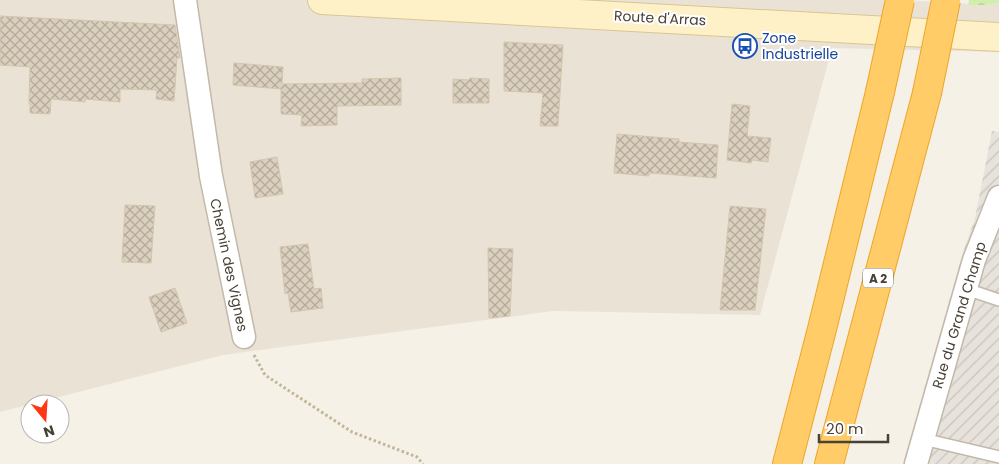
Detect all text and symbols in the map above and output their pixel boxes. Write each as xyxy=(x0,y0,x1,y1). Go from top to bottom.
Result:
street label: Route d'Arras xyxy=(613,6,707,30)
place label: Zone Industrielle xyxy=(762,28,838,64)
bus stop icon: Zone Industrielle xyxy=(732,33,758,59)
street label: Chemin des Vignes xyxy=(205,197,253,333)
street label: Rue du Grand Champ xyxy=(927,239,991,391)
road number: A 2 xyxy=(863,268,893,288)
north arrow xyxy=(20,394,70,444)
scale bar xyxy=(819,412,888,444)
text: 20 m xyxy=(826,418,864,439)
text: N xyxy=(41,420,57,443)

